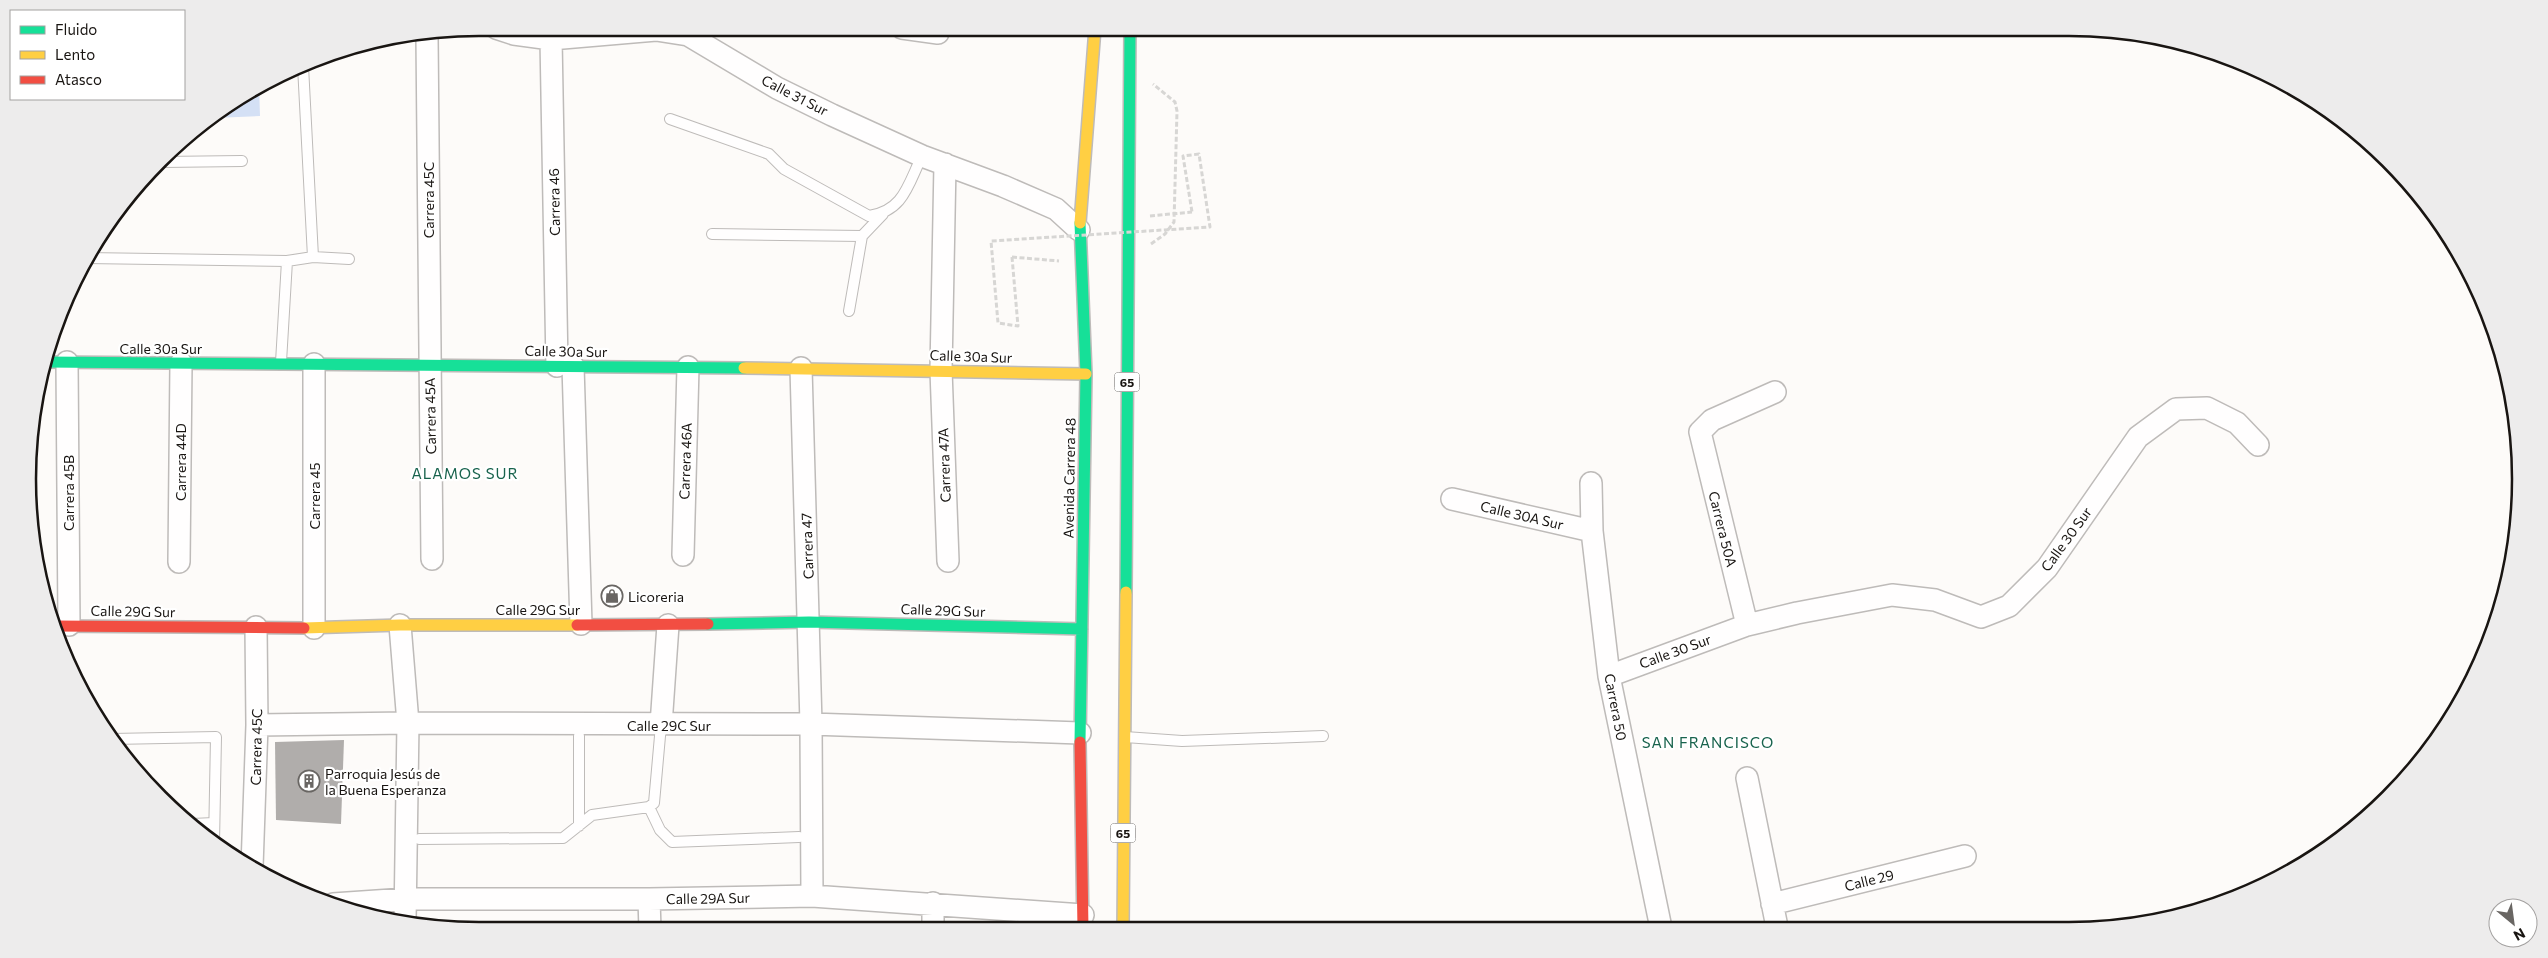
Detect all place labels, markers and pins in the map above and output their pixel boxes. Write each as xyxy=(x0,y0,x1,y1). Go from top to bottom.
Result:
shop icon: Licoreria xyxy=(600,584,624,608)
place label: Licoreria xyxy=(628,588,684,605)
place label: Parroquia Jesús de la Buena Esperanza xyxy=(325,765,446,798)
building icon: Parroquia Jesús de la Buena Esperanza xyxy=(297,769,321,793)

